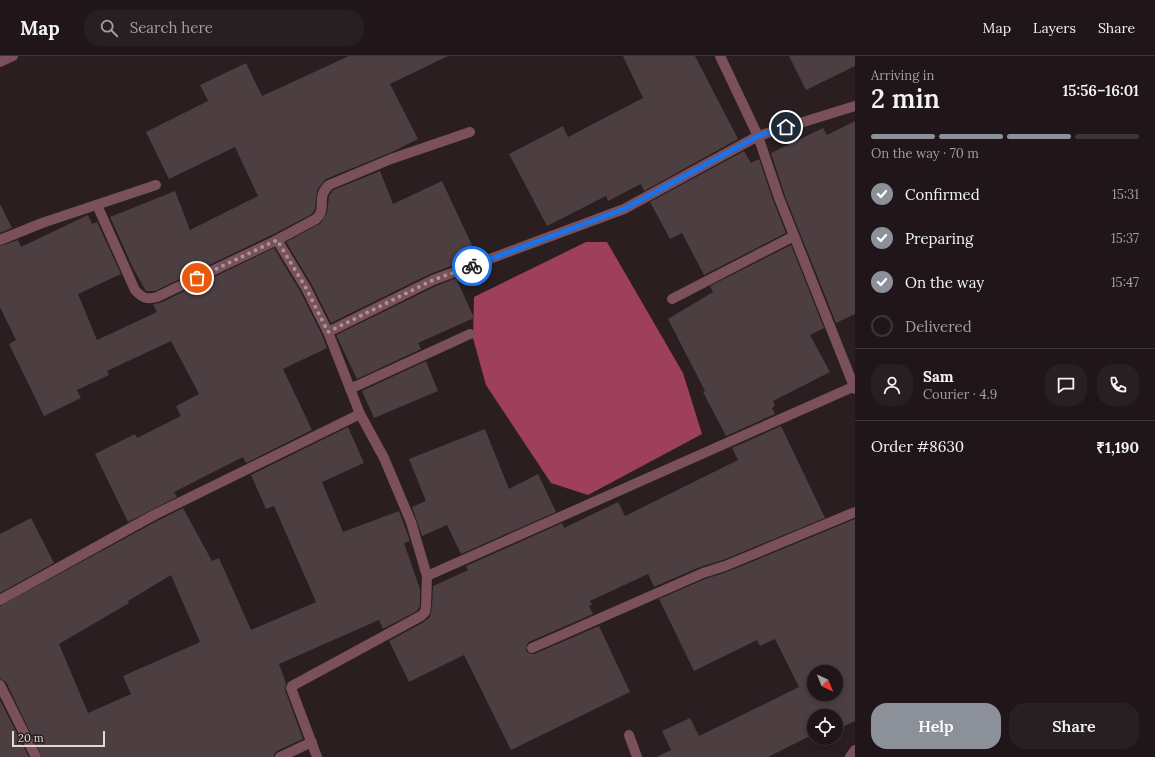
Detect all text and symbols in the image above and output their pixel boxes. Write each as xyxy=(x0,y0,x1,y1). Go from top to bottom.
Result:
search box xyxy=(84,10,364,46)
text: Map xyxy=(20,16,60,40)
icon: search xyxy=(98,17,120,39)
text: Search here xyxy=(130,18,213,37)
text: Map xyxy=(983,19,1011,37)
text: Layers xyxy=(1033,19,1076,37)
text: Share xyxy=(1098,19,1135,37)
text: Arriving in xyxy=(871,67,934,84)
text: 15:56–16:01 xyxy=(1062,81,1139,100)
text: 2 min xyxy=(871,82,940,115)
pin xyxy=(769,110,803,144)
icon: home xyxy=(775,116,797,138)
text: On the way · 70 m xyxy=(871,145,979,162)
icon: check xyxy=(871,183,893,205)
text: Confirmed xyxy=(905,185,980,204)
text: 15:31 xyxy=(1112,186,1139,203)
icon: check xyxy=(871,227,893,249)
text: Preparing xyxy=(905,229,973,248)
text: 15:37 xyxy=(1111,230,1139,247)
courier xyxy=(452,246,492,286)
icon: bike xyxy=(461,255,483,277)
pin xyxy=(180,261,214,295)
icon: bag xyxy=(186,267,208,289)
icon: check xyxy=(871,271,893,293)
text: On the way xyxy=(905,273,984,292)
text: 15:47 xyxy=(1111,274,1139,291)
text: Delivered xyxy=(905,317,972,336)
button: person xyxy=(871,364,913,406)
button: chat xyxy=(1045,364,1087,406)
button: phone xyxy=(1097,364,1139,406)
text: Sam xyxy=(923,367,954,386)
text: Courier · 4.9 xyxy=(923,386,997,403)
text: Order #8630 xyxy=(871,437,964,456)
text: ₹1,190 xyxy=(1096,438,1139,457)
north arrow xyxy=(807,665,843,701)
map controls xyxy=(807,665,843,745)
button: Help xyxy=(871,703,1001,749)
button: Share xyxy=(1009,703,1139,749)
button: locate xyxy=(807,709,843,745)
scale bar xyxy=(12,729,105,748)
text: 20 m xyxy=(18,731,43,745)

